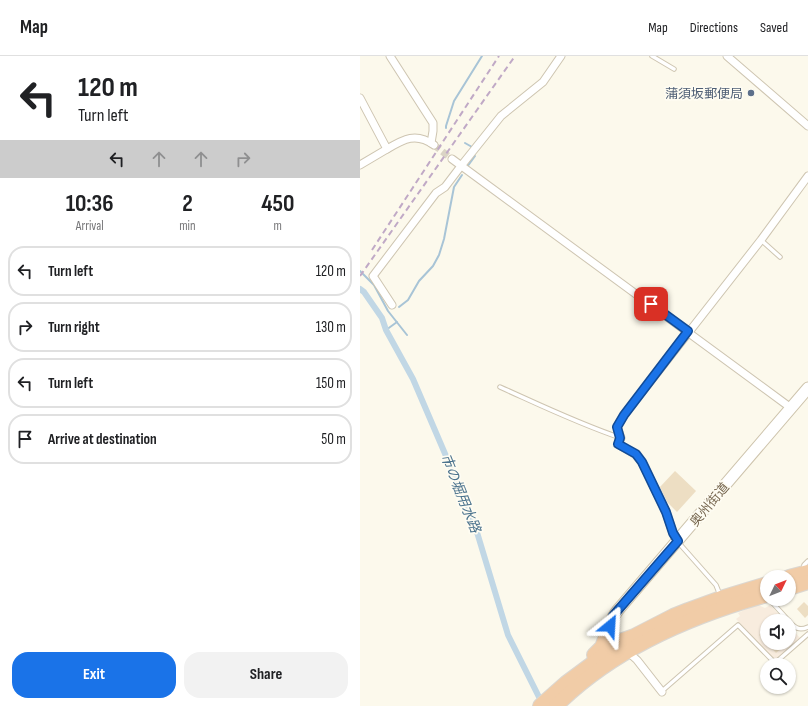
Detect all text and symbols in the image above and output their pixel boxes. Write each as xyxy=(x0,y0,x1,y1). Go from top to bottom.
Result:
text: Map xyxy=(20,16,48,39)
text: Map xyxy=(648,19,668,36)
text: Directions xyxy=(690,19,738,36)
text: Saved xyxy=(760,19,788,36)
text: 120 m xyxy=(78,71,138,104)
icon: left xyxy=(12,72,64,124)
place label: 蒲須坂郵便局 xyxy=(665,86,743,102)
marker: 蒲須坂郵便局 xyxy=(746,88,756,98)
text: Turn left xyxy=(78,105,129,126)
icon: left xyxy=(106,148,128,170)
icon: ahead xyxy=(148,148,170,170)
icon: ahead xyxy=(190,148,212,170)
icon: right xyxy=(232,148,254,170)
text: 10:36 xyxy=(66,189,114,218)
text: 2 xyxy=(182,189,193,218)
text: 450 xyxy=(261,189,294,218)
text: Arrival xyxy=(76,218,104,234)
text: min xyxy=(179,218,196,234)
text: m xyxy=(274,218,282,234)
icon: left xyxy=(14,260,36,282)
text: Turn left xyxy=(48,262,93,281)
text: 120 m xyxy=(316,262,346,281)
pin xyxy=(634,287,668,321)
icon: arrive xyxy=(640,293,662,315)
icon: right xyxy=(14,316,36,338)
text: Turn right xyxy=(48,318,100,337)
text: 130 m xyxy=(316,318,346,337)
icon: left xyxy=(14,372,36,394)
text: Turn left xyxy=(48,374,93,393)
text: 150 m xyxy=(316,374,346,393)
icon: arrive xyxy=(14,428,36,450)
text: Arrive at destination xyxy=(48,430,157,449)
text: 50 m xyxy=(321,430,346,449)
water label: 市の堀用水路 xyxy=(437,451,485,536)
street label: 奥州街道 xyxy=(687,480,733,530)
north arrow xyxy=(760,570,796,606)
map controls xyxy=(760,570,796,694)
position arrow xyxy=(589,605,631,647)
button: sound xyxy=(760,614,796,650)
button: Exit xyxy=(12,652,176,698)
button: Share xyxy=(184,652,348,698)
button: search xyxy=(760,658,796,694)

